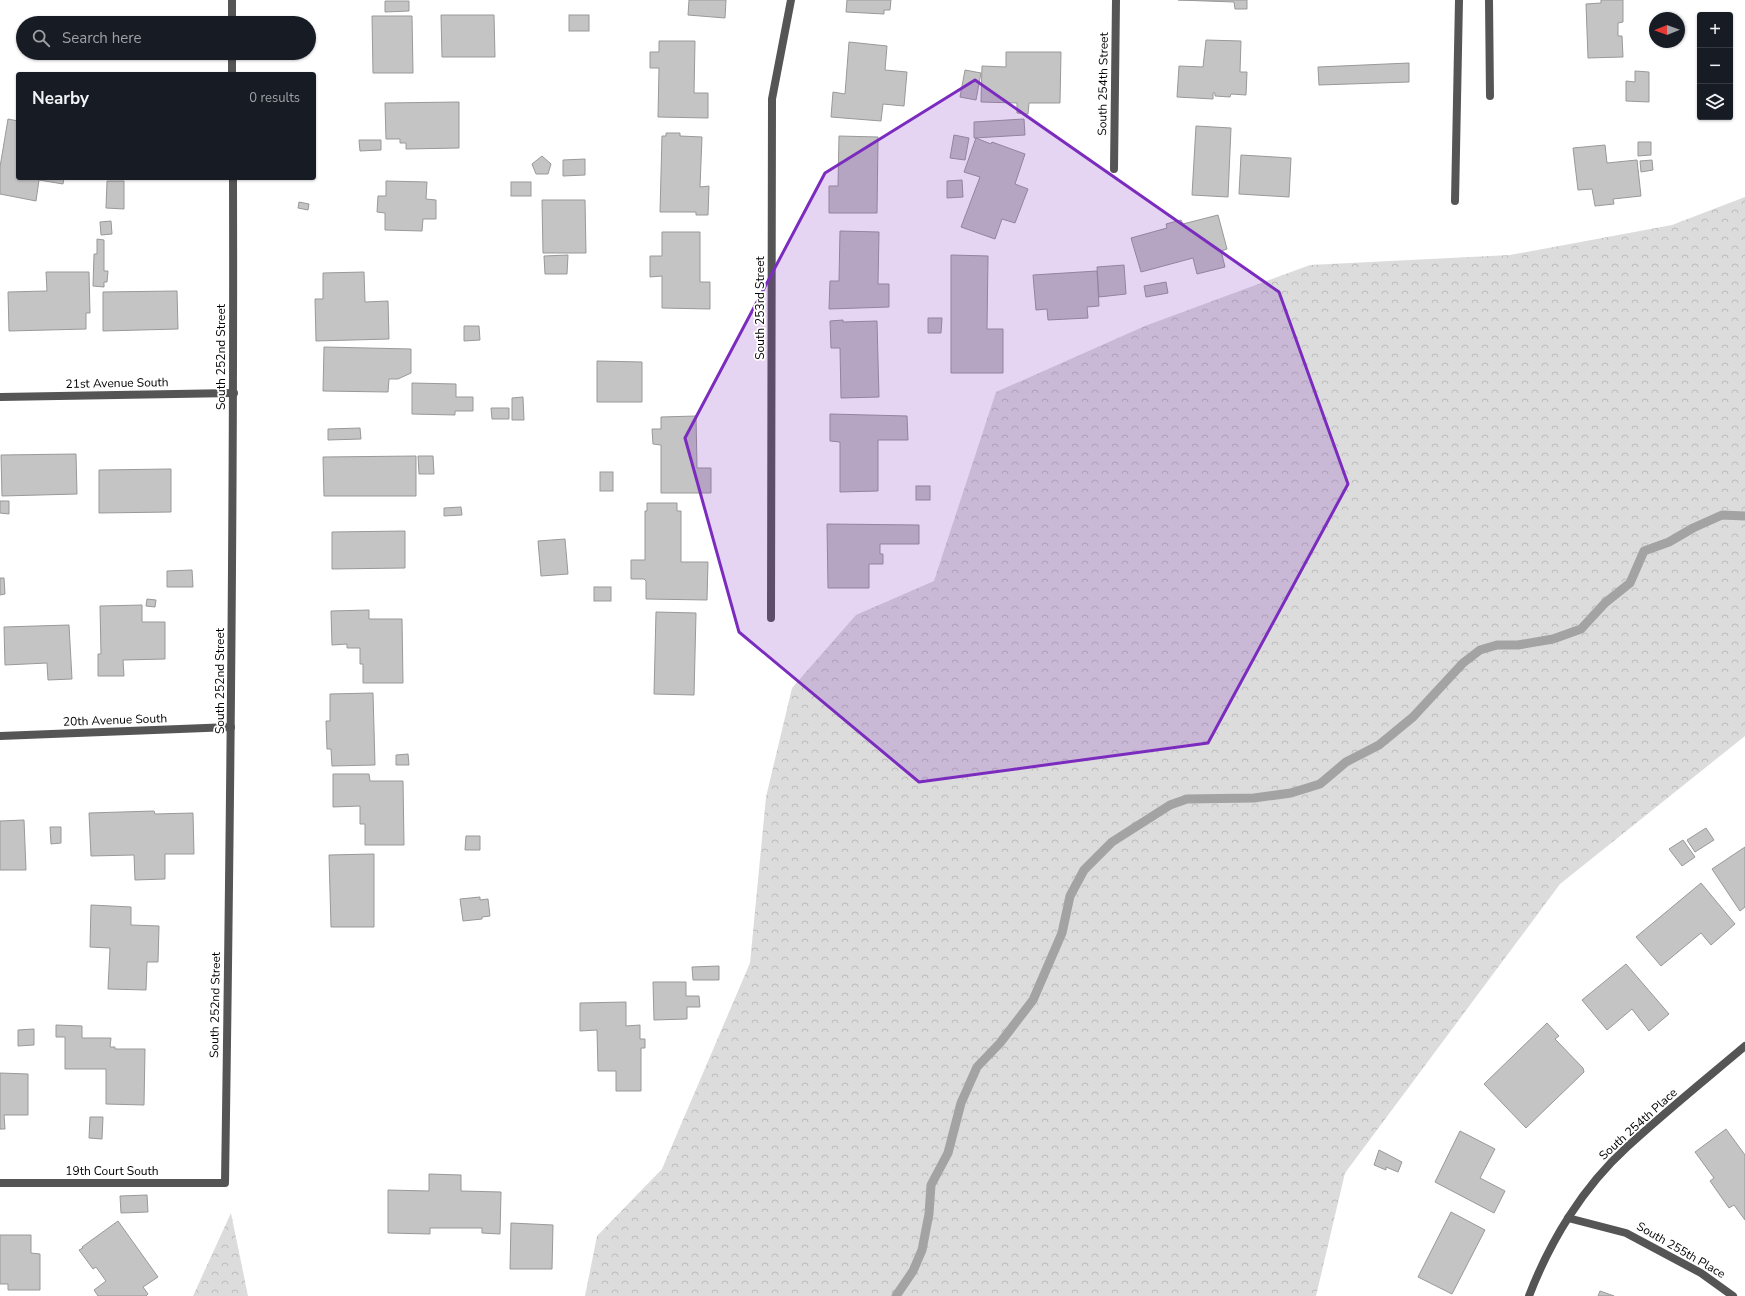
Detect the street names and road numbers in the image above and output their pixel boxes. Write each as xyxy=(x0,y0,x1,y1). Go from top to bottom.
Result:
street label: South 254th Street xyxy=(1094,31,1112,136)
street label: South 253rd Street xyxy=(752,255,768,360)
street label: South 252nd Street xyxy=(213,303,229,410)
street label: 21st Avenue South xyxy=(65,374,169,392)
street label: South 252nd Street xyxy=(212,627,228,734)
street label: 20th Avenue South xyxy=(63,710,167,730)
street label: South 252nd Street xyxy=(206,951,224,1058)
street label: South 254th Place xyxy=(1596,1085,1680,1163)
street label: 19th Court South xyxy=(65,1163,159,1179)
street label: South 255th Place xyxy=(1634,1218,1728,1282)

